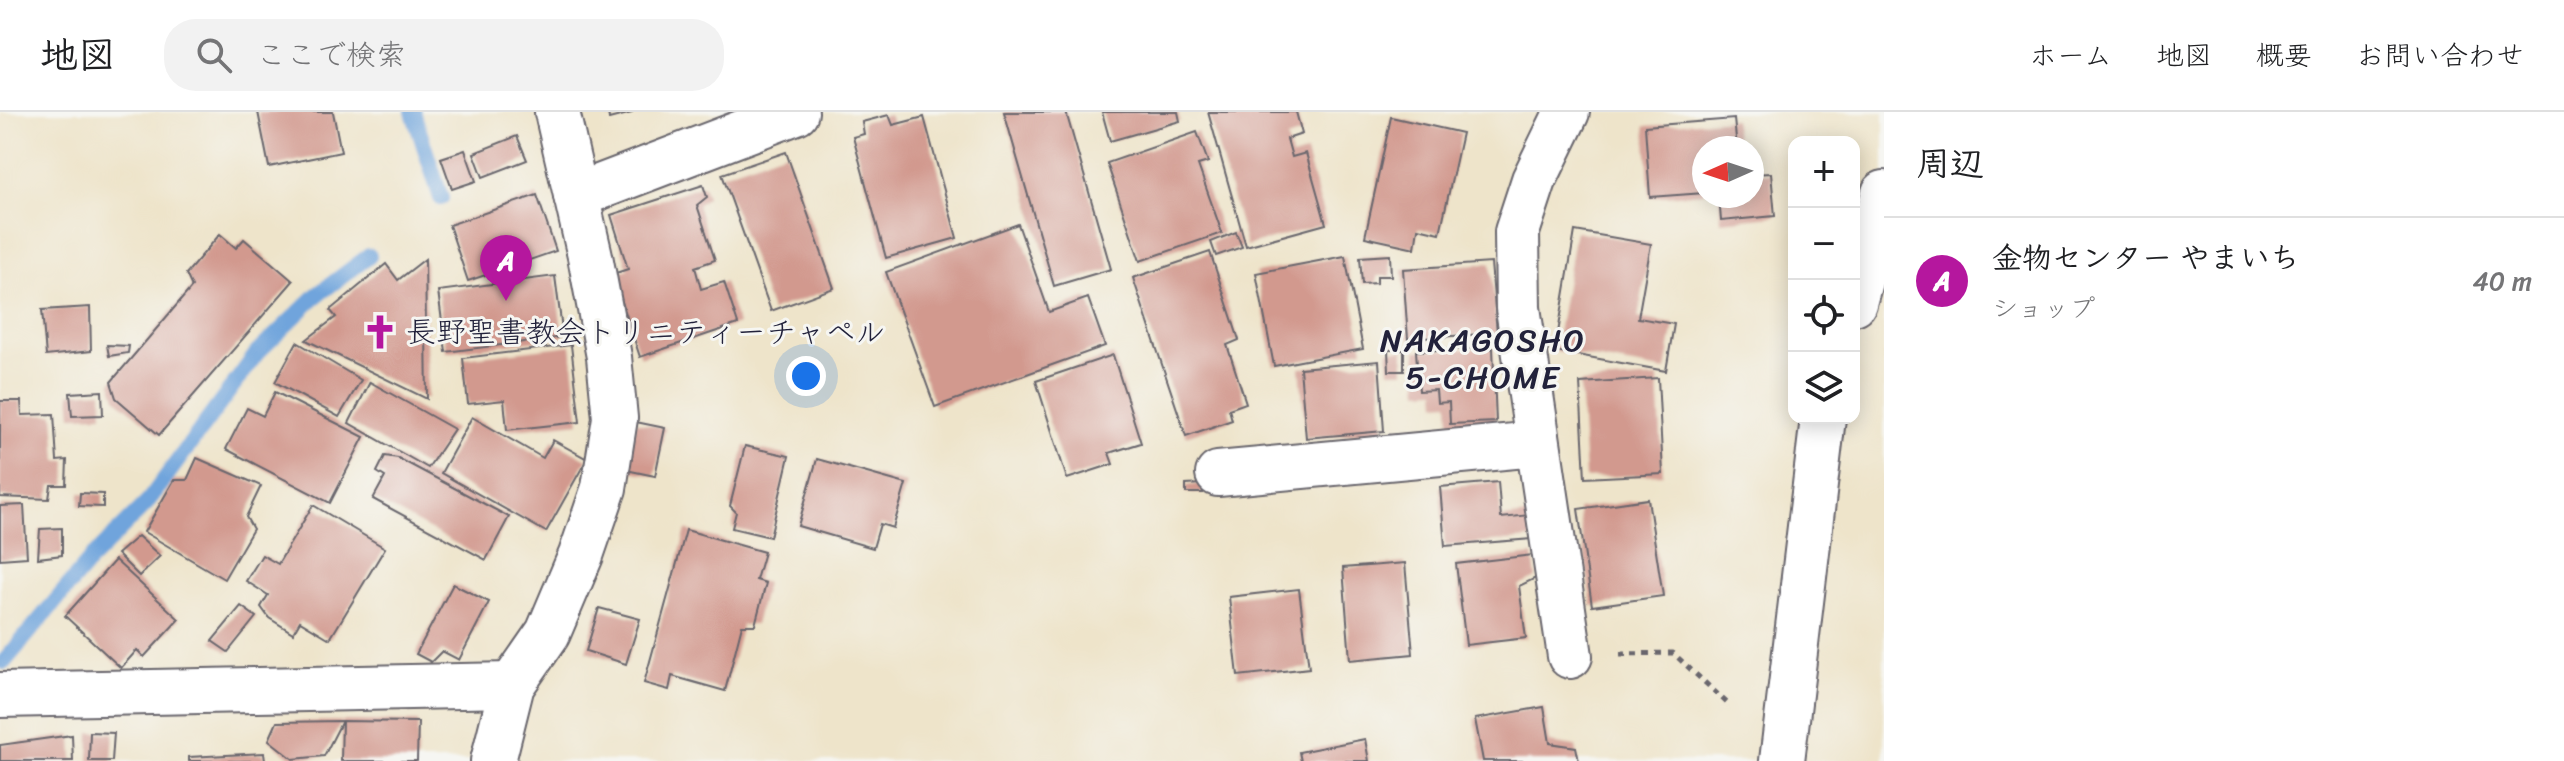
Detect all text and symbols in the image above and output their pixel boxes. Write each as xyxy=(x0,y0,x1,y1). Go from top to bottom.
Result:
search box xyxy=(164,19,724,91)
text: 地図 xyxy=(40,22,116,89)
text: ここで検索 xyxy=(256,28,406,82)
text: ホーム xyxy=(2029,31,2112,80)
text: 地図 xyxy=(2156,31,2212,80)
text: 概要 xyxy=(2256,31,2312,80)
text: お問い合わせ xyxy=(2356,31,2524,80)
icon: search xyxy=(192,33,236,77)
text: 周辺 xyxy=(1916,134,1984,194)
north arrow xyxy=(1692,136,1764,208)
map controls xyxy=(1788,136,1860,424)
button: + xyxy=(1788,136,1860,208)
button: − xyxy=(1788,208,1860,280)
text: 金物センター やまいち xyxy=(1992,231,2300,285)
pin: A xyxy=(480,235,532,301)
text: A xyxy=(1933,258,1951,304)
text: 40 m xyxy=(2473,258,2532,304)
button: locate xyxy=(1788,280,1860,352)
text: ショップ xyxy=(1992,285,2095,331)
place label: 長野聖書教会トリニティーチャペル xyxy=(406,305,885,359)
district label: NAKAGOSHO 5-CHOME xyxy=(1380,312,1586,406)
church icon: 長野聖書教会トリニティーチャペル xyxy=(361,313,399,351)
button: layers xyxy=(1788,352,1860,424)
your location xyxy=(786,356,826,396)

